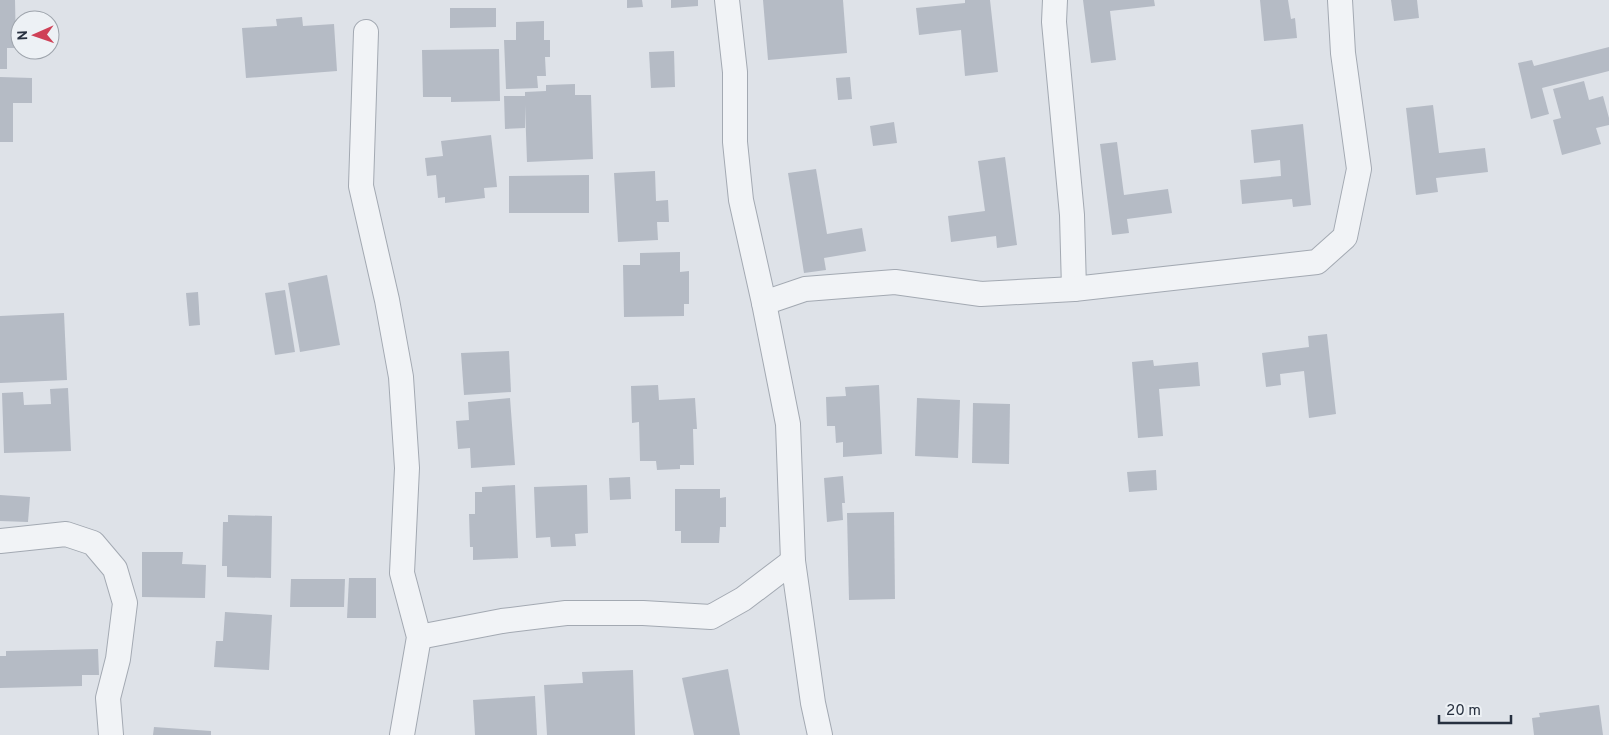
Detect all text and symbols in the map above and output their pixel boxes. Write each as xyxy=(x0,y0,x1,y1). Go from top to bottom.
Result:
north arrow xyxy=(10,10,60,60)
text: N xyxy=(15,30,32,41)
scale bar xyxy=(1439,692,1512,724)
text: 20 m xyxy=(1446,702,1481,721)

